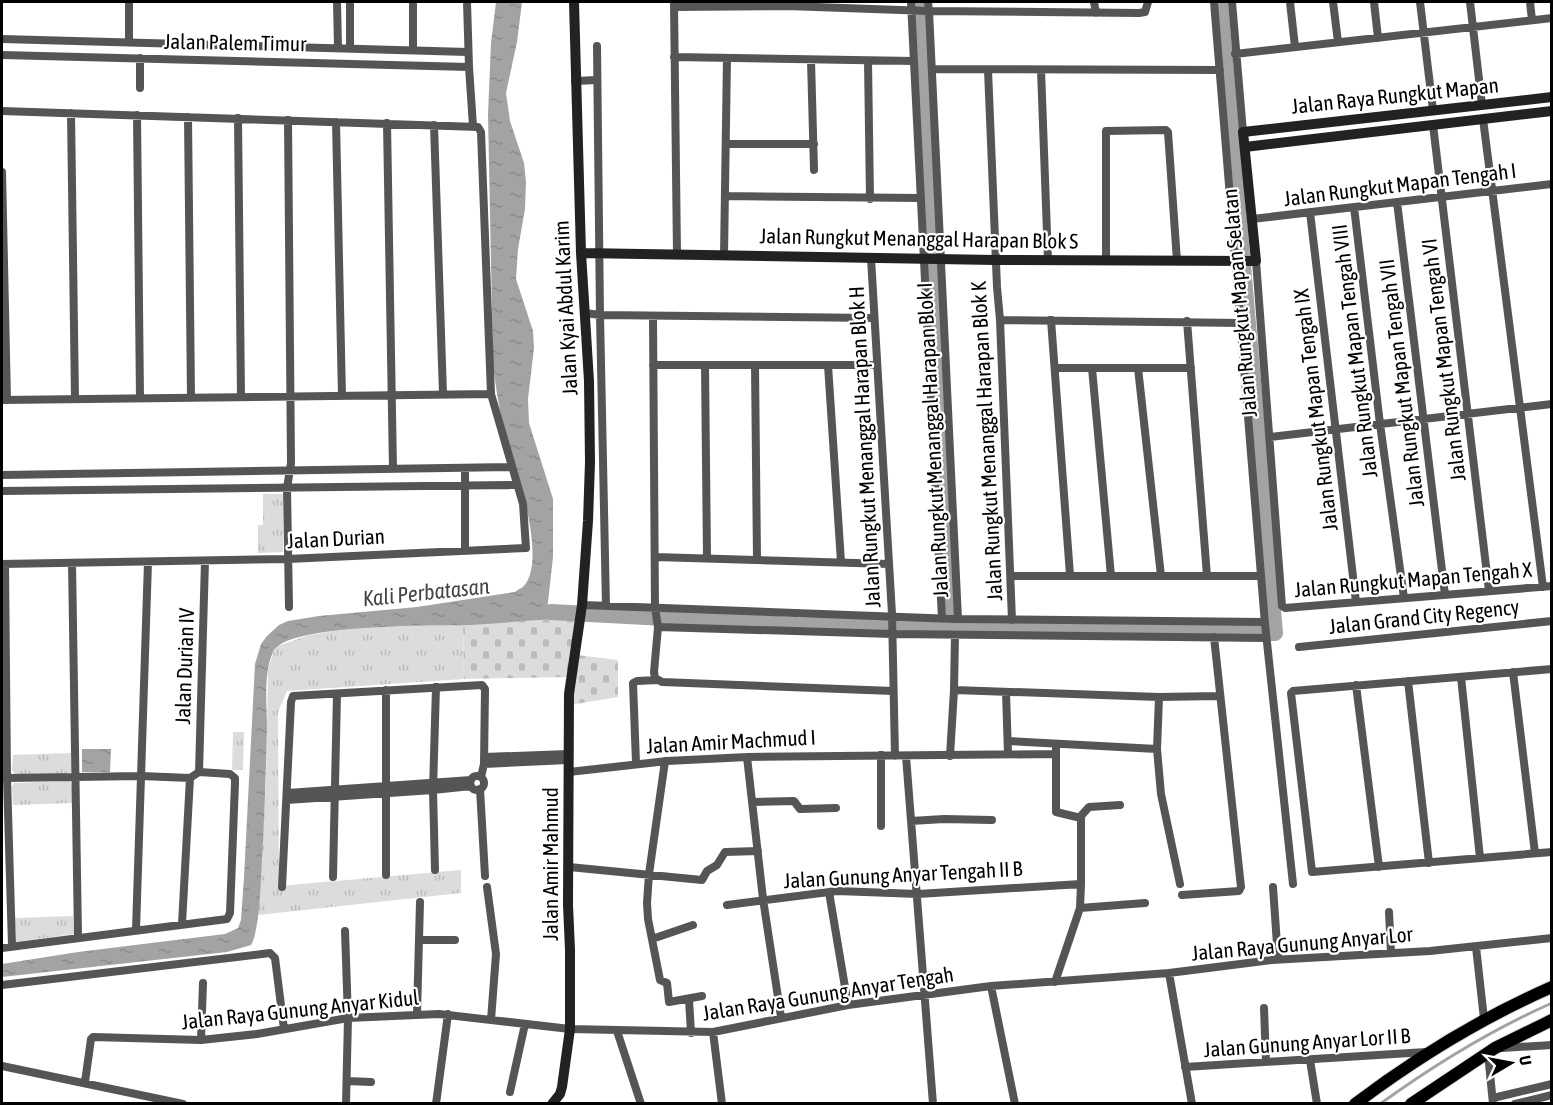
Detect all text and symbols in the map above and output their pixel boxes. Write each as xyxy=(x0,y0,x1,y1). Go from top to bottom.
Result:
street label: Jalan Palem Timur xyxy=(164,29,307,55)
street label: Jalan Raya Rungkut Mapan xyxy=(1290,72,1500,118)
street label: Jalan Rungkut Mapan Tengah I xyxy=(1282,158,1518,210)
street label: Jalan Rungkut Mapan Selatan xyxy=(1217,188,1261,418)
street label: Jalan Kyai Abdul Karim xyxy=(548,220,582,396)
street label: Jalan Rungkut Menanggal Harapan Blok S xyxy=(760,223,1079,253)
street label: Jalan Rungkut Mapan Tengah VIII xyxy=(1327,223,1381,479)
street label: Jalan Rungkut Mapan Tengah VI xyxy=(1416,237,1470,483)
street label: Jalan Rungkut Mapan Tengah VII xyxy=(1374,258,1428,508)
street label: Jalan Rungkut Menanggal Harapan Blok K xyxy=(966,280,1006,601)
street label: Jalan Rungkut Menanggal Harapan Blok I xyxy=(912,282,952,598)
street label: Jalan Rungkut Menanggal Harapan Blok H xyxy=(844,286,884,608)
street label: Jalan Rungkut Mapan Tengah IX xyxy=(1288,287,1342,532)
street label: Jalan Durian xyxy=(287,523,385,553)
street label: Jalan Rungkut Mapan Tengah X xyxy=(1293,557,1533,601)
water label: Kali Perbatasan xyxy=(361,572,491,612)
street label: Jalan Grand City Regency xyxy=(1328,594,1521,638)
street label: Jalan Durian IV xyxy=(170,607,198,725)
street label: Jalan Amir Machmud I xyxy=(646,725,816,757)
street label: Jalan Amir Mahmud xyxy=(538,787,562,941)
street label: Jalan Gunung Anyar Tengah II B xyxy=(783,856,1023,892)
street label: Jalan Raya Gunung Anyar Lor xyxy=(1190,921,1414,965)
street label: Jalan Raya Gunung Anyar Tengah xyxy=(701,961,955,1025)
street label: Jalan Raya Gunung Anyar Kidul xyxy=(180,985,420,1033)
street label: Jalan Gunung Anyar Lor II B xyxy=(1203,1023,1411,1061)
north arrow xyxy=(1481,1033,1541,1093)
text: U xyxy=(1516,1054,1535,1067)

